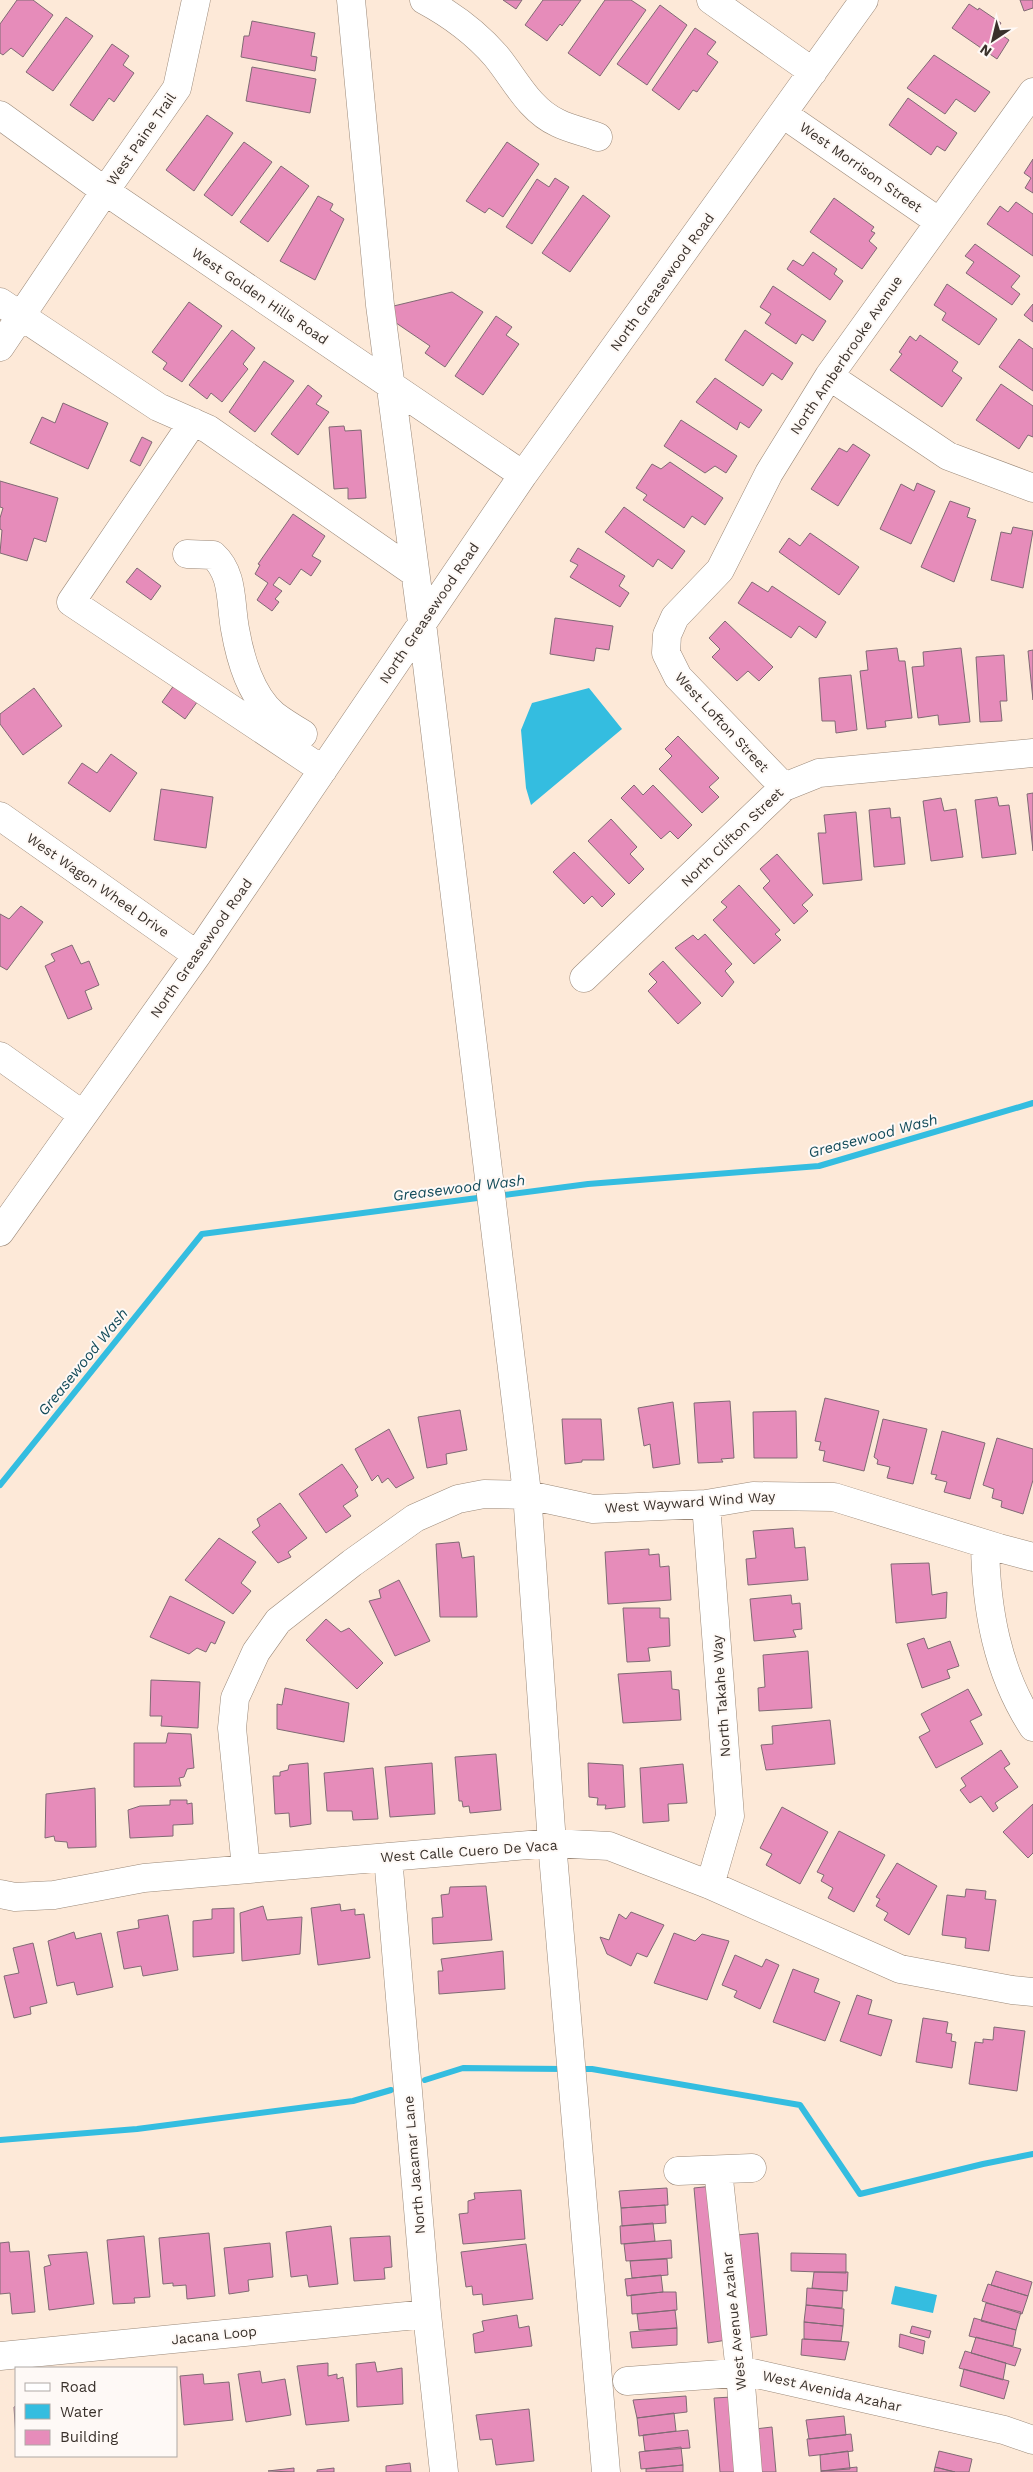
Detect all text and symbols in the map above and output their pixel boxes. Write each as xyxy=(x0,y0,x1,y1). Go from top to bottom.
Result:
north arrow xyxy=(968,15,1018,65)
text: N xyxy=(977,41,994,60)
street label: West Paine Trail xyxy=(103,89,179,188)
street label: West Morrison Street xyxy=(797,119,925,215)
street label: North Greasewood Road xyxy=(607,210,717,354)
street label: West Golden Hills Road xyxy=(189,244,331,348)
street label: North Amberbrooke Avenue xyxy=(787,272,905,438)
street label: North Greasewood Road xyxy=(376,540,482,686)
street label: West Lofton Street xyxy=(672,669,772,775)
street label: North Clifton Street xyxy=(678,784,786,890)
street label: West Wagon Wheel Drive xyxy=(24,830,172,940)
street label: North Greasewood Road xyxy=(147,875,255,1021)
water label: Greasewood Wash xyxy=(806,1110,940,1162)
water label: Greasewood Wash xyxy=(392,1171,526,1205)
water label: Greasewood Wash xyxy=(34,1305,132,1419)
street label: West Wayward Wind Way xyxy=(604,1488,777,1516)
street label: North Takahe Way xyxy=(709,1634,733,1758)
street label: West Calle Cuero De Vaca xyxy=(380,1837,558,1865)
street label: North Jacamar Lane xyxy=(400,2095,428,2235)
street label: West Avenue Azahar xyxy=(719,2251,749,2391)
street label: Jacana Loop xyxy=(170,2323,258,2347)
legend xyxy=(15,2367,178,2457)
street label: West Avenida Azahar xyxy=(761,2367,904,2415)
text: Road xyxy=(60,2378,97,2396)
text: Water xyxy=(60,2403,103,2421)
text: Building xyxy=(60,2428,118,2446)

